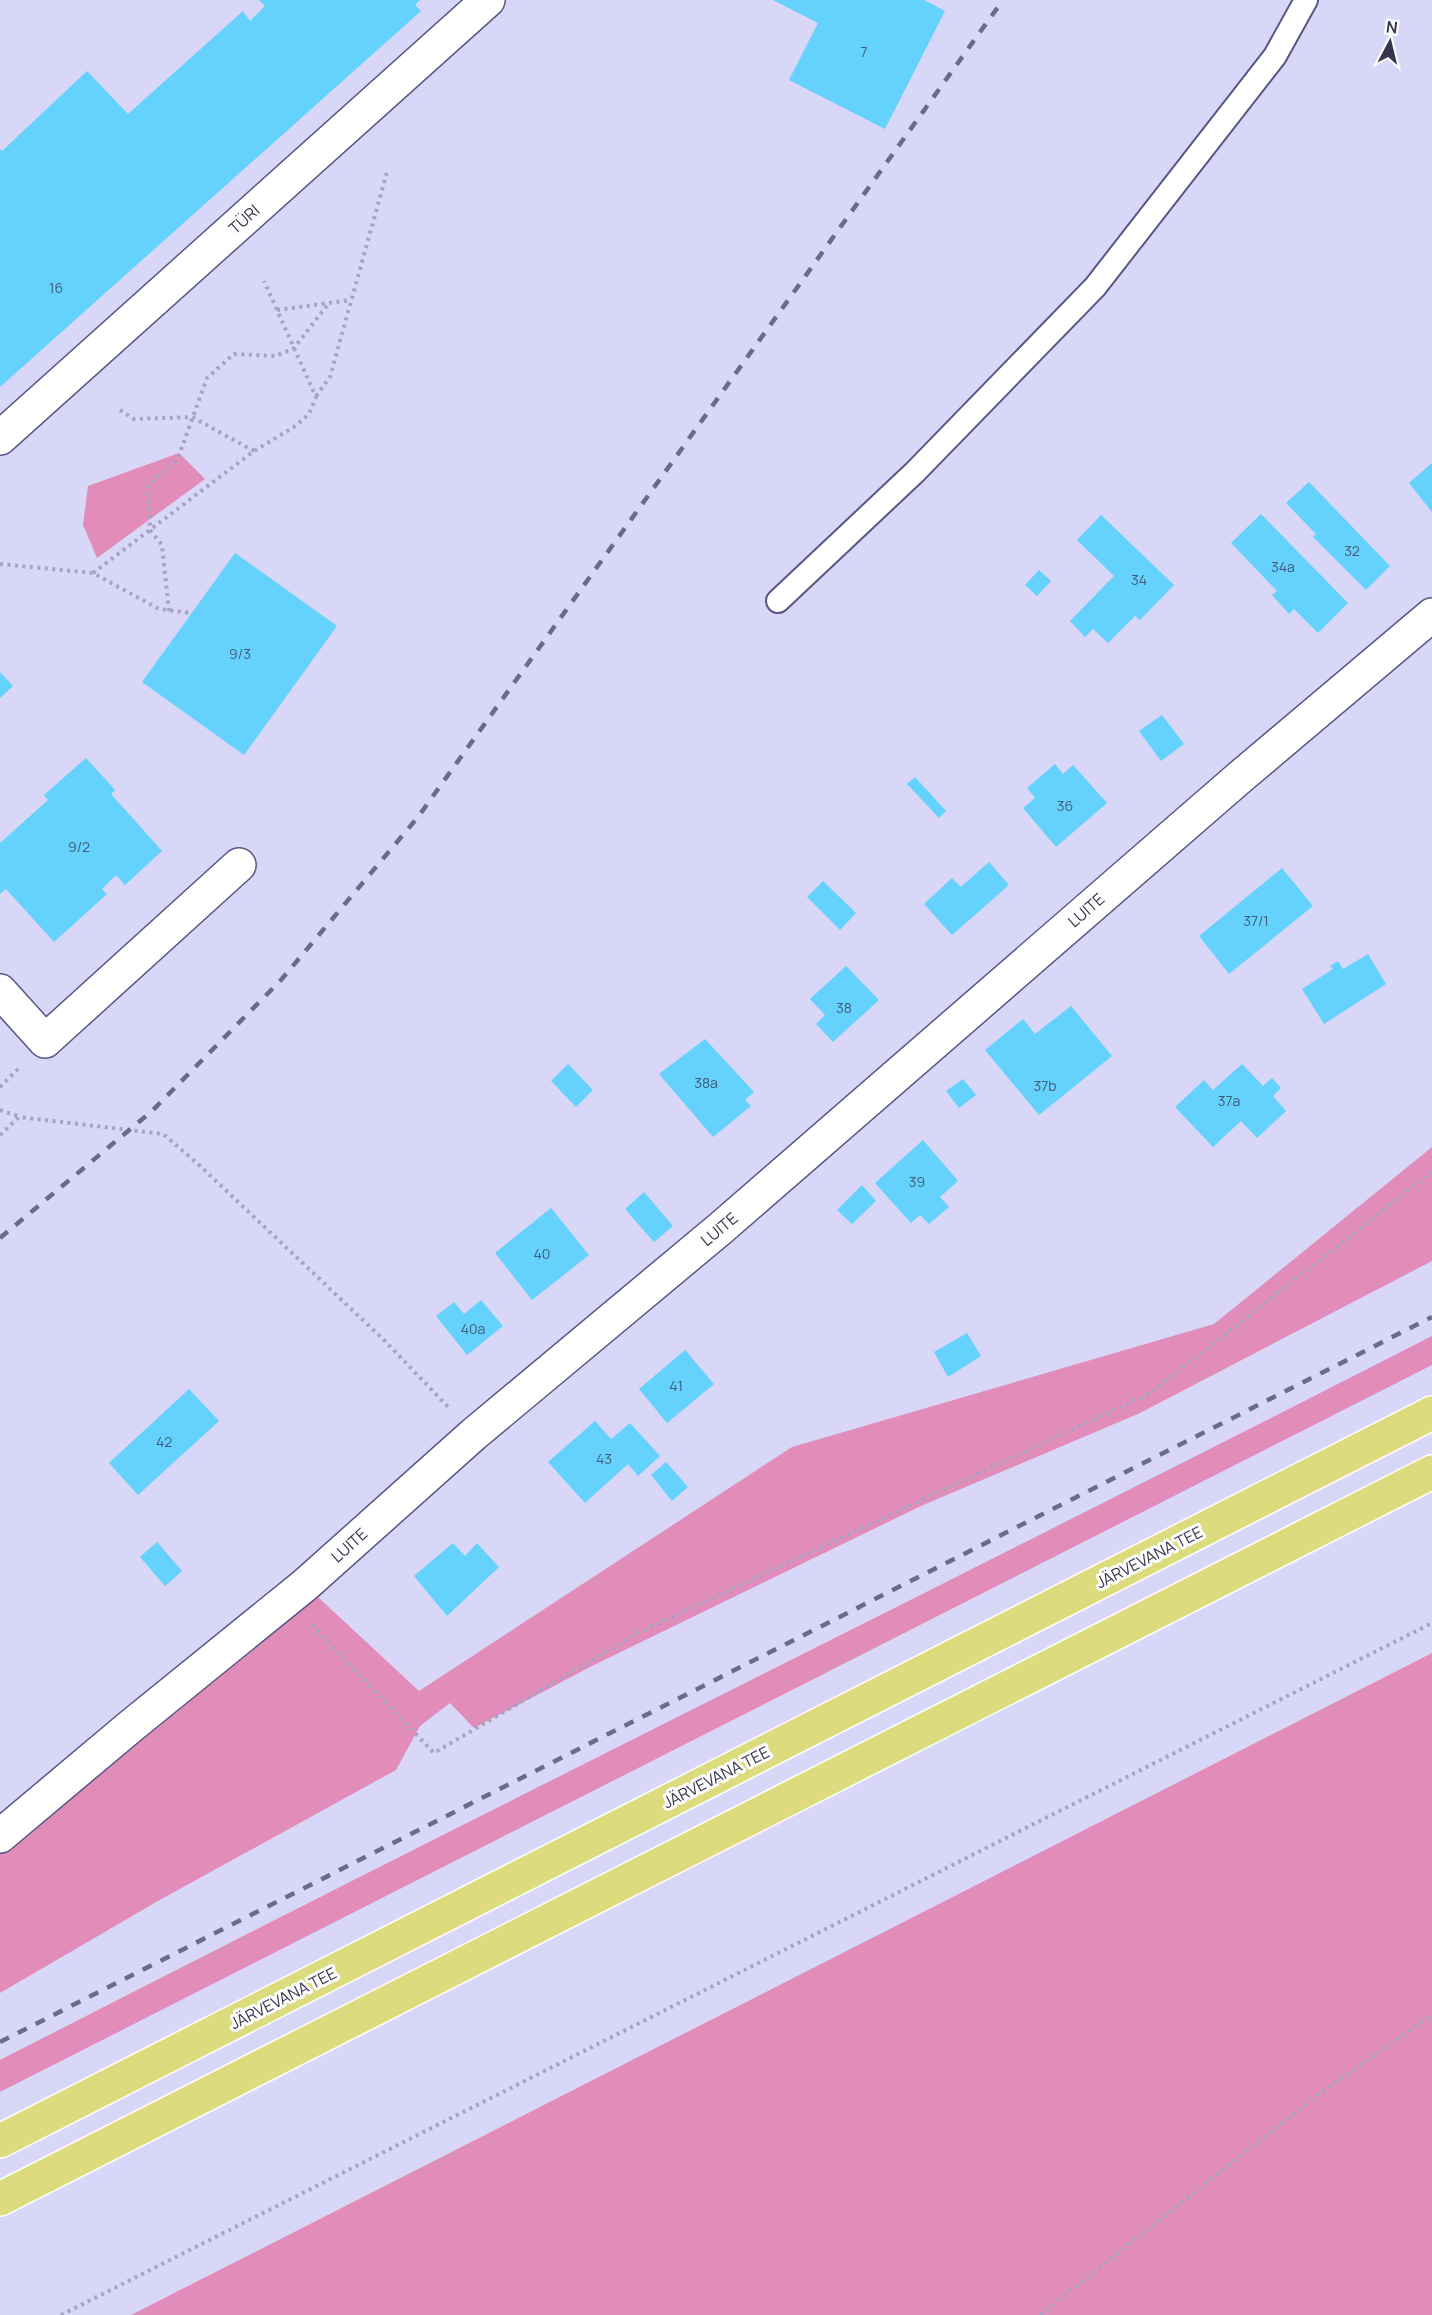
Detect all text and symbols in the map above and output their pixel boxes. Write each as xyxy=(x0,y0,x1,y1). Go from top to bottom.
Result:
north arrow xyxy=(1360,12,1420,72)
text: N xyxy=(1385,15,1399,39)
house number: 7 xyxy=(860,42,868,61)
street label: TÜRI xyxy=(224,199,264,239)
house number: 16 xyxy=(49,278,63,297)
house number: 32 xyxy=(1344,541,1360,560)
house number: 34a xyxy=(1271,557,1295,576)
house number: 34 xyxy=(1131,570,1147,589)
house number: 9/3 xyxy=(229,644,251,663)
house number: 36 xyxy=(1057,796,1073,815)
house number: 9/2 xyxy=(68,837,90,856)
street label: LUITE xyxy=(1063,888,1109,932)
house number: 37/1 xyxy=(1243,911,1269,930)
house number: 38 xyxy=(836,998,852,1017)
house number: 38a xyxy=(694,1073,718,1092)
house number: 37b xyxy=(1033,1076,1057,1095)
house number: 37a xyxy=(1218,1091,1240,1110)
house number: 39 xyxy=(909,1172,925,1191)
street label: LUITE xyxy=(696,1207,742,1251)
house number: 40 xyxy=(534,1244,550,1263)
house number: 40a xyxy=(461,1319,485,1338)
house number: 41 xyxy=(669,1376,683,1395)
house number: 42 xyxy=(156,1432,172,1451)
house number: 43 xyxy=(596,1449,612,1468)
street label: JÄRVEVANA TEE xyxy=(1092,1521,1206,1593)
street label: LUITE xyxy=(326,1523,372,1567)
street label: JÄRVEVANA TEE xyxy=(659,1741,773,1813)
street label: JÄRVEVANA TEE xyxy=(226,1962,340,2034)

